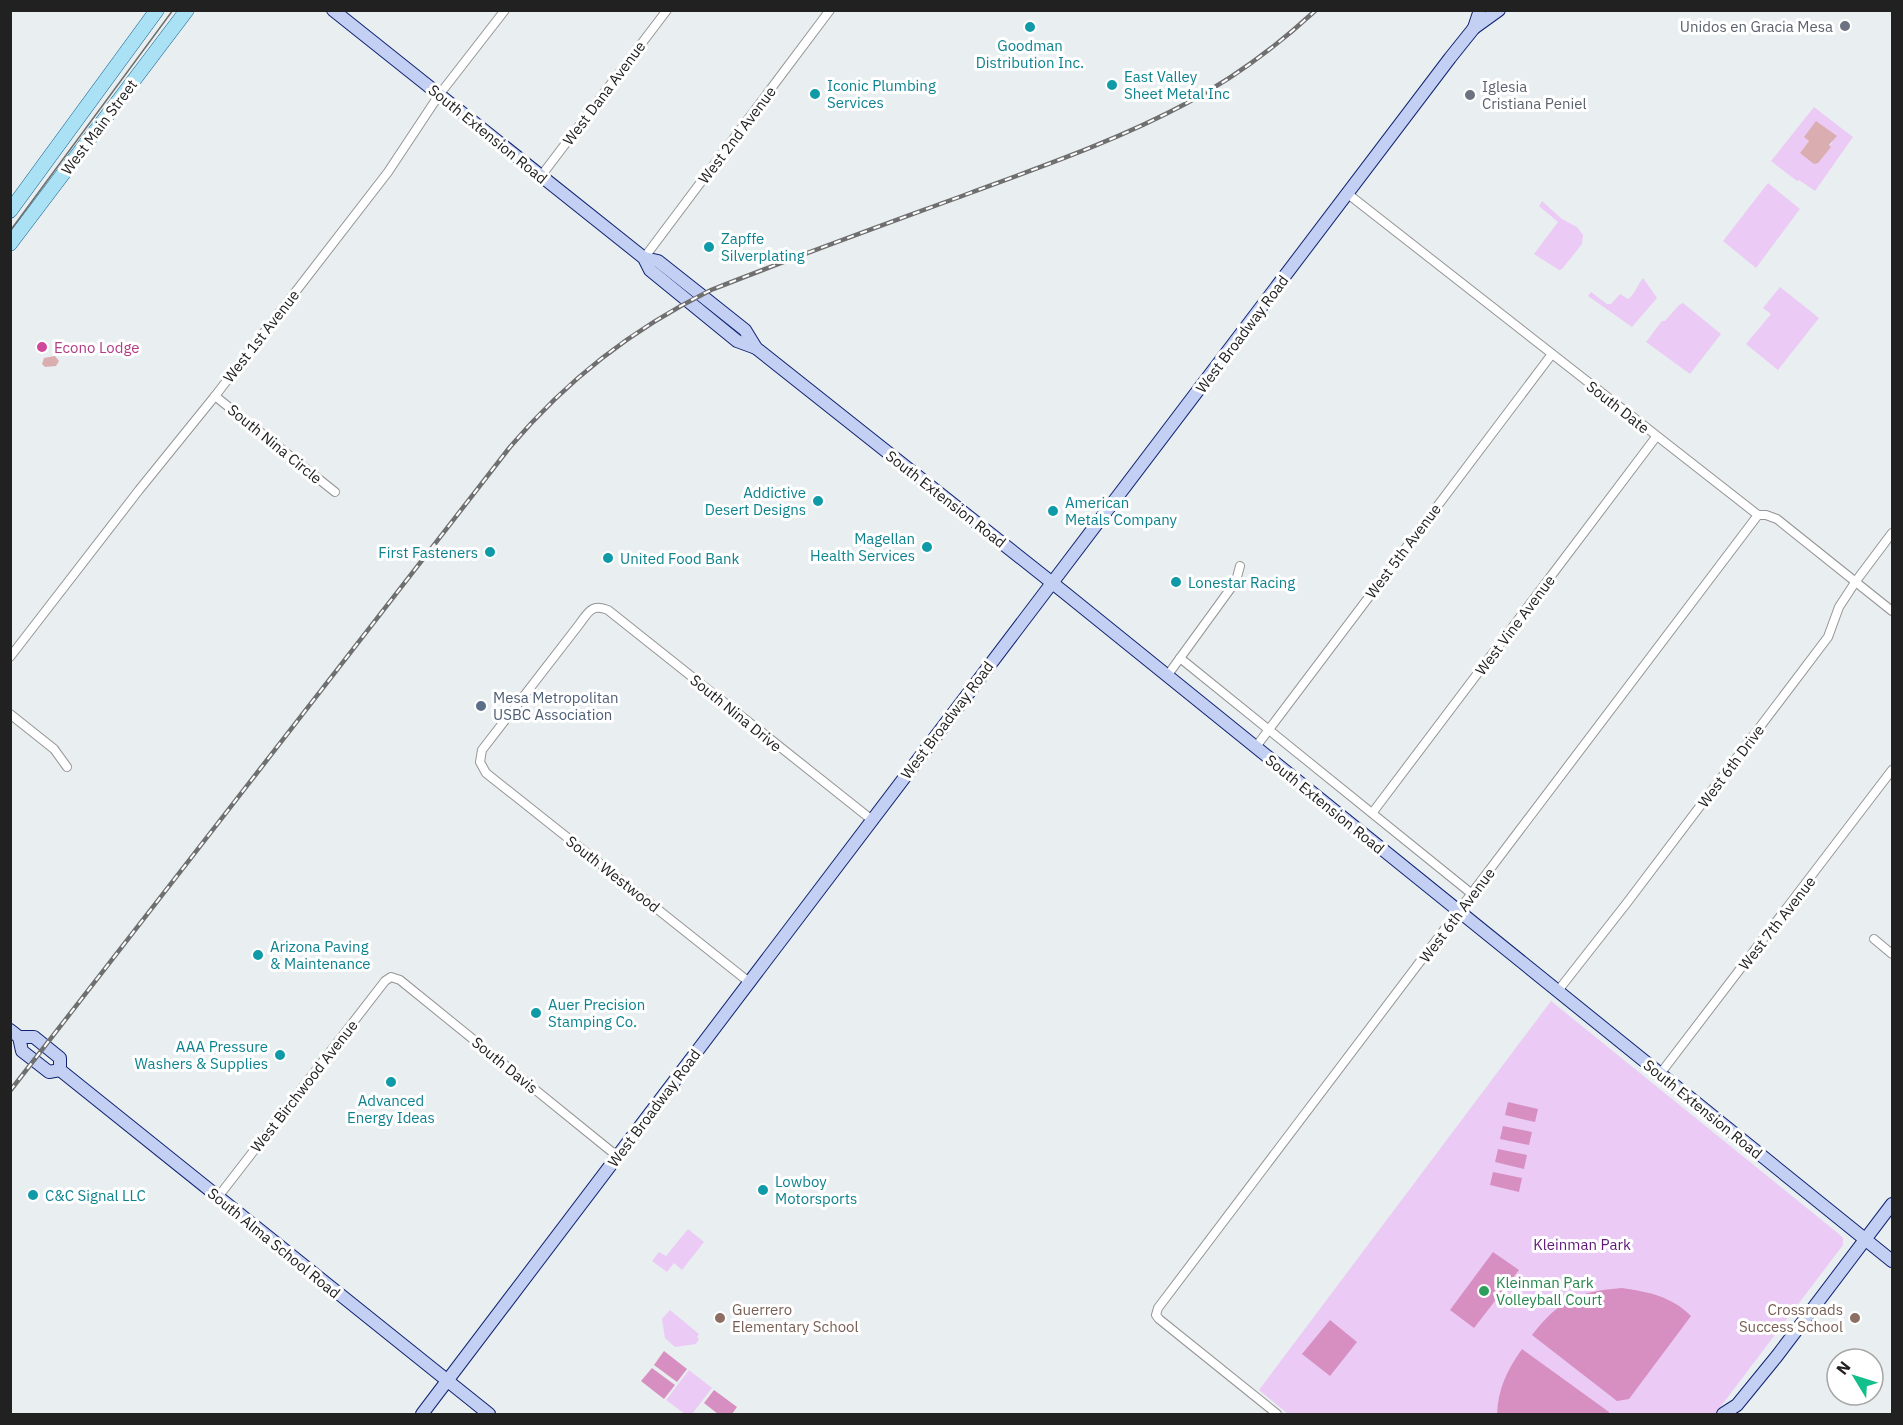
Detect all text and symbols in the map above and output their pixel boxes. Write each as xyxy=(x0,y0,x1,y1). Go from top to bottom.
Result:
place label: Unidos en Gracia Mesa xyxy=(1680,17,1833,36)
marker: Unidos en Gracia Mesa xyxy=(1838,19,1852,33)
marker: Goodman Distribution Inc. xyxy=(1023,20,1037,34)
place label: Goodman Distribution Inc. xyxy=(976,36,1084,72)
street label: West Dana Avenue xyxy=(559,37,649,149)
place label: East Valley Sheet Metal Inc xyxy=(1124,67,1230,103)
street label: West Main Street xyxy=(57,76,141,178)
place label: Iconic Plumbing Services xyxy=(827,76,936,112)
place label: Iglesia Cristiana Peniel xyxy=(1482,77,1586,113)
marker: East Valley Sheet Metal Inc xyxy=(1105,78,1119,92)
street label: South Extension Road xyxy=(425,80,551,188)
street label: West 2nd Avenue xyxy=(694,82,780,188)
marker: Iconic Plumbing Services xyxy=(808,87,822,101)
marker: Iglesia Cristiana Peniel xyxy=(1463,88,1477,102)
place label: Zapffe Silverplating xyxy=(721,229,805,265)
marker: Zapffe Silverplating xyxy=(702,240,716,254)
street label: West Broadway Road xyxy=(1192,271,1292,397)
street label: West 1st Avenue xyxy=(219,286,303,386)
place label: Econo Lodge xyxy=(54,338,139,357)
marker: Econo Lodge xyxy=(35,340,49,354)
street label: South Date xyxy=(1583,377,1653,437)
street label: South Nina Circle xyxy=(224,400,326,488)
street label: South Extension Road xyxy=(882,446,1010,552)
place label: Addictive Desert Designs xyxy=(705,483,806,519)
place label: American Metals Company xyxy=(1065,493,1178,529)
marker: Addictive Desert Designs xyxy=(811,494,825,508)
street label: West 5th Avenue xyxy=(1361,500,1445,602)
marker: American Metals Company xyxy=(1046,504,1060,518)
place label: Magellan Health Services xyxy=(810,529,915,565)
marker: Magellan Health Services xyxy=(920,540,934,554)
place label: First Fasteners xyxy=(378,543,478,562)
marker: First Fasteners xyxy=(483,545,497,559)
place label: United Food Bank xyxy=(620,549,739,568)
marker: United Food Bank xyxy=(601,551,615,565)
street label: West Vine Avenue xyxy=(1471,571,1559,679)
place label: Lonestar Racing xyxy=(1188,573,1295,592)
marker: Lonestar Racing xyxy=(1169,575,1183,589)
street label: West Broadway Road xyxy=(897,657,997,783)
street label: South Nina Drive xyxy=(686,670,786,756)
place label: Mesa Metropolitan USBC Association xyxy=(493,688,619,724)
marker: Mesa Metropolitan USBC Association xyxy=(474,699,488,713)
street label: West 6th Drive xyxy=(1694,721,1768,811)
street label: South Extension Road xyxy=(1262,750,1388,858)
street label: South Westwood xyxy=(562,831,664,917)
street label: West 6th Avenue xyxy=(1415,864,1499,966)
street label: West 7th Avenue xyxy=(1734,872,1820,974)
place label: Arizona Paving & Maintenance xyxy=(270,937,371,973)
marker: Arizona Paving & Maintenance xyxy=(251,948,265,962)
place label: Auer Precision Stamping Co. xyxy=(548,995,645,1031)
marker: Auer Precision Stamping Co. xyxy=(529,1006,543,1020)
street label: West Birchwood Avenue xyxy=(246,1016,362,1156)
street label: South Davis xyxy=(468,1033,542,1097)
place label: AAA Pressure Washers & Supplies xyxy=(134,1037,268,1073)
street label: West Broadway Road xyxy=(604,1045,704,1171)
marker: AAA Pressure Washers & Supplies xyxy=(273,1048,287,1062)
street label: South Extension Road xyxy=(1640,1055,1766,1163)
marker: Advanced Energy Ideas xyxy=(384,1075,398,1089)
place label: Advanced Energy Ideas xyxy=(347,1091,435,1127)
place label: Lowboy Motorsports xyxy=(775,1172,857,1208)
marker: Lowboy Motorsports xyxy=(756,1183,770,1197)
street label: South Alma School Road xyxy=(204,1184,344,1302)
place label: C&C Signal LLC xyxy=(45,1186,146,1205)
marker: C&C Signal LLC xyxy=(26,1188,40,1202)
park label: Kleinman Park xyxy=(1533,1235,1631,1254)
place label: Kleinman Park Volleyball Court xyxy=(1496,1273,1602,1309)
marker: Kleinman Park Volleyball Court xyxy=(1477,1284,1491,1298)
place label: Guerrero Elementary School xyxy=(732,1300,859,1336)
place label: Crossroads Success School xyxy=(1739,1300,1843,1336)
marker: Guerrero Elementary School xyxy=(713,1311,727,1325)
marker: Crossroads Success School xyxy=(1848,1311,1862,1325)
north arrow xyxy=(1825,1347,1885,1407)
text: N xyxy=(1832,1357,1855,1378)

